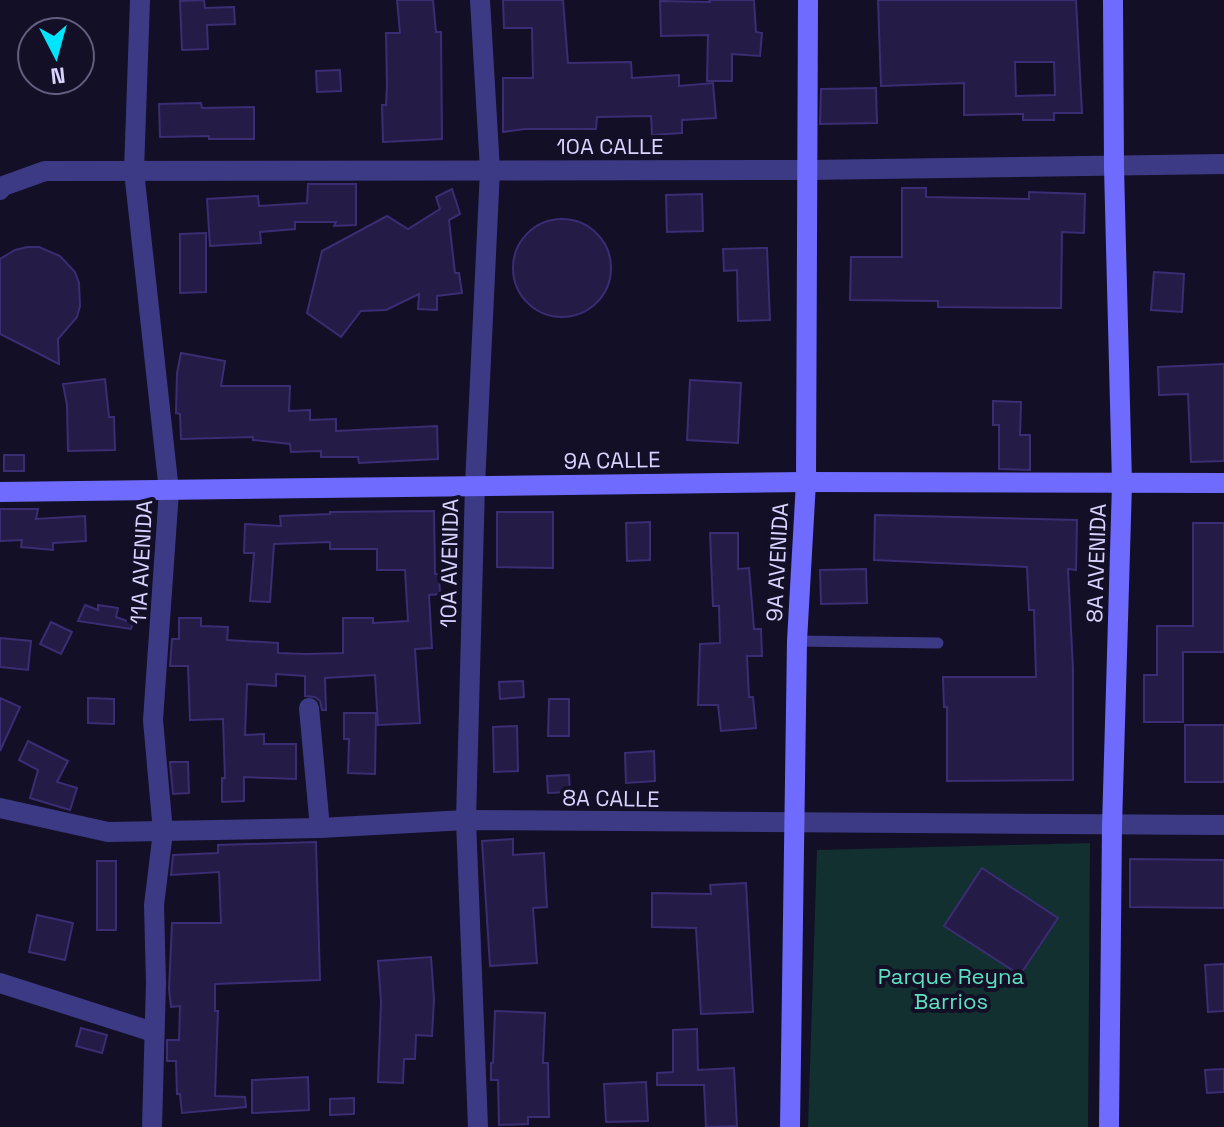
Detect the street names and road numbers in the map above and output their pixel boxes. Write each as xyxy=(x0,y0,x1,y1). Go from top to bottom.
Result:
street label: 10A CALLE xyxy=(557,132,663,160)
street label: 9A CALLE xyxy=(563,445,661,475)
street label: 10A AVENIDA xyxy=(434,498,464,628)
street label: 11A AVENIDA xyxy=(124,499,158,625)
street label: 9A AVENIDA xyxy=(760,502,794,622)
street label: 8A AVENIDA xyxy=(1080,503,1112,623)
street label: 8A CALLE xyxy=(562,783,660,813)

